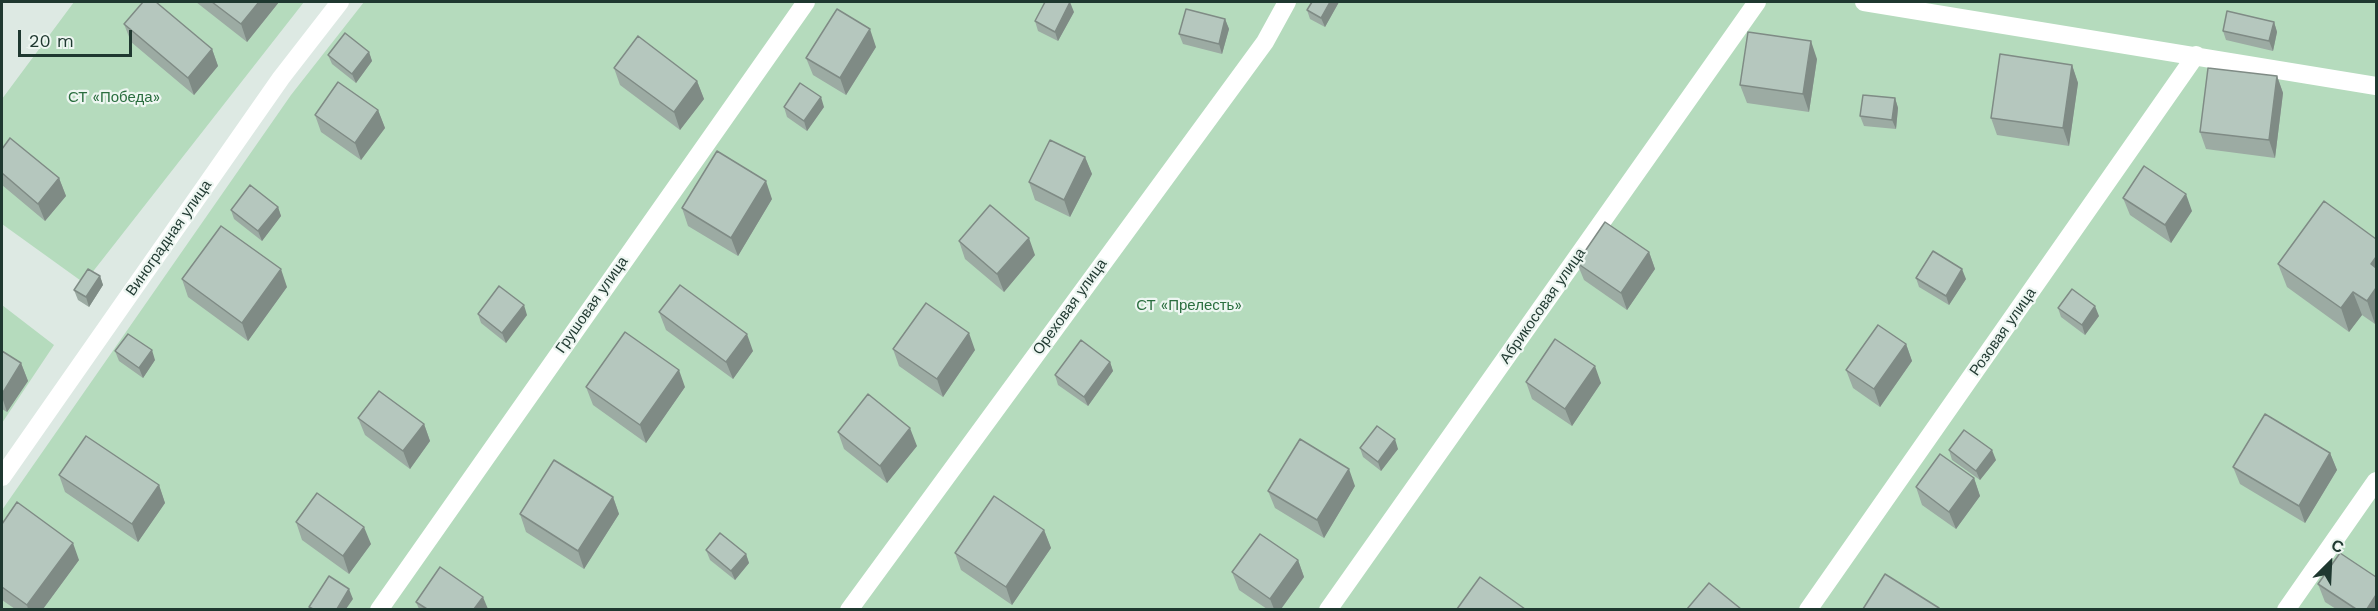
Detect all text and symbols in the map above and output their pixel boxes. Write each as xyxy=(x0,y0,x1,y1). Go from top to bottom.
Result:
scale bar xyxy=(21,18,135,56)
text: 20 m xyxy=(29,30,74,51)
park label: СТ «Победа» xyxy=(68,89,160,107)
street label: Виноградная улица xyxy=(122,177,216,299)
street label: Абрикосовая улица xyxy=(1496,245,1590,367)
street label: Грушовая улица xyxy=(552,253,632,357)
street label: Ореховая улица xyxy=(1029,255,1111,359)
street label: Розовая улица xyxy=(1966,285,2040,379)
park label: СТ «Прелесть» xyxy=(1136,297,1242,315)
north arrow xyxy=(2300,533,2360,593)
text: С xyxy=(2328,535,2347,557)

